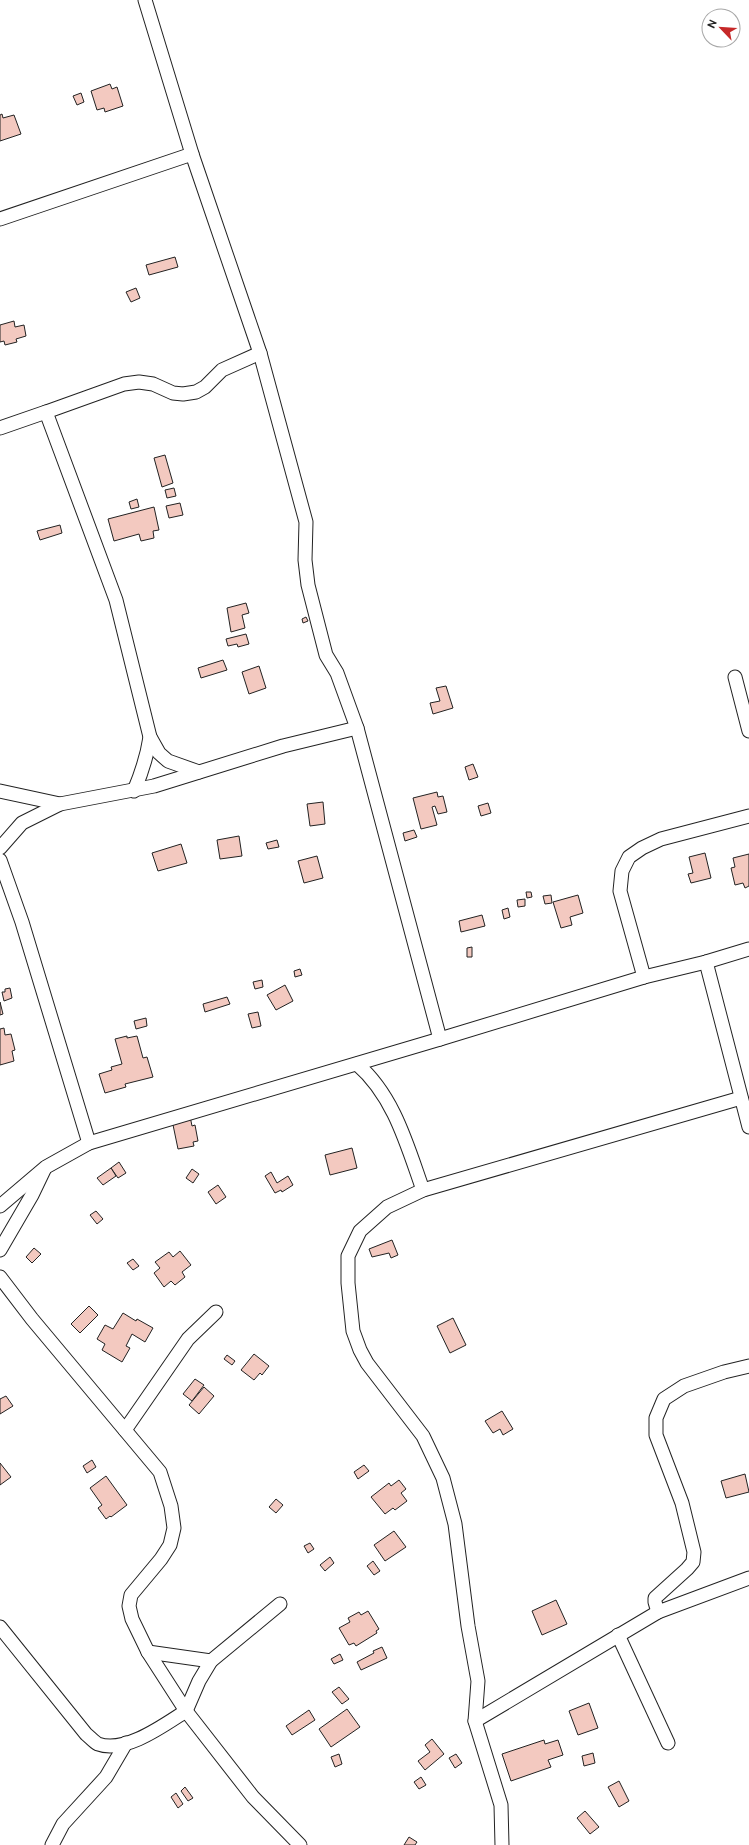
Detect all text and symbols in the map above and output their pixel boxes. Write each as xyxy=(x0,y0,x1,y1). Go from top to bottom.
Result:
north arrow xyxy=(701,8,741,48)
text: N xyxy=(705,18,719,30)

